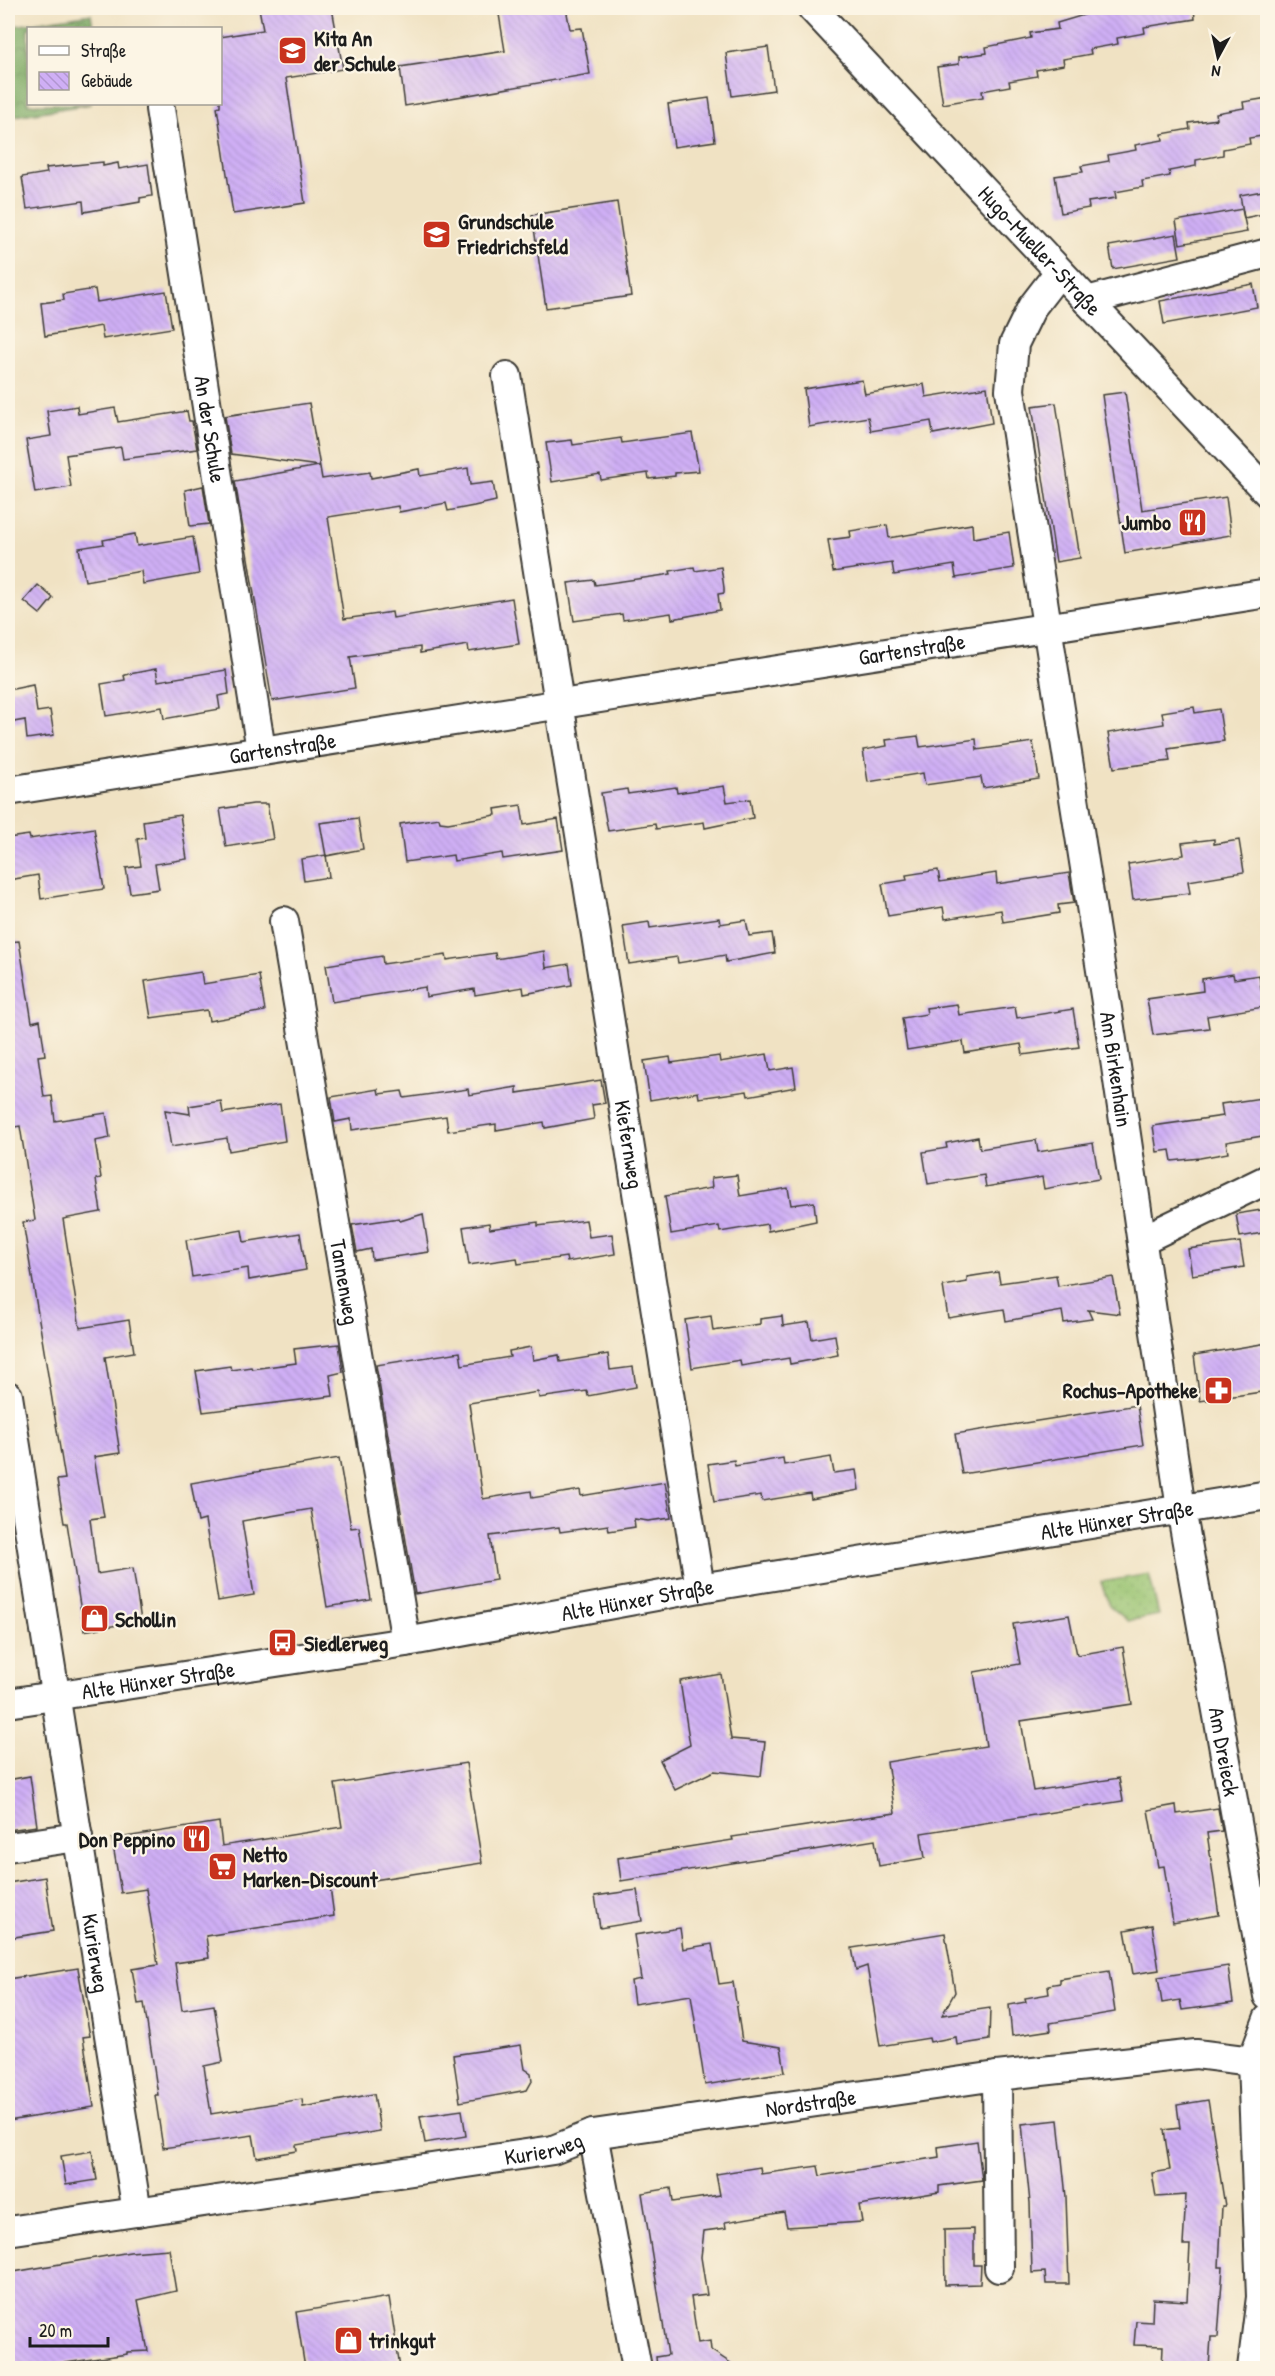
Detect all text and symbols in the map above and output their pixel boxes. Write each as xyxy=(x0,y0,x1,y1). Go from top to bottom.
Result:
place label: Kita An der Schule xyxy=(314,23,396,78)
legend xyxy=(27,27,222,105)
north arrow xyxy=(1188,27,1248,87)
school or university icon: Kita An der Schule xyxy=(277,35,309,67)
text: Straße xyxy=(81,38,126,63)
text: N xyxy=(1210,60,1222,83)
text: Gebäude xyxy=(81,68,133,93)
street label: Hugo-Mueller-Straße xyxy=(972,179,1109,322)
place label: Grundschule Friedrichsfeld xyxy=(457,206,568,261)
school or university icon: Grundschule Friedrichsfeld xyxy=(421,218,453,250)
street label: An der Schule xyxy=(187,373,234,485)
restaurant icon: Jumbo xyxy=(1176,506,1208,538)
place label: Jumbo xyxy=(1121,507,1171,537)
street label: Gartenstraße xyxy=(856,626,968,672)
street label: Gartenstraße xyxy=(227,725,338,771)
street label: Am Birkenhain xyxy=(1093,1010,1140,1129)
street label: Kiefernweg xyxy=(608,1098,651,1191)
street label: Tannenweg xyxy=(323,1237,367,1327)
pharmacy icon: Rochus-Apotheke xyxy=(1203,1374,1235,1406)
place label: Rochus-Apotheke xyxy=(1063,1375,1198,1406)
street label: Alte Hünxer Straße xyxy=(1038,1492,1196,1547)
street label: Alte Hünxer Straße xyxy=(559,1571,716,1628)
shop icon: Schollin xyxy=(78,1603,110,1635)
place label: Schollin xyxy=(115,1604,176,1634)
bus stop icon: Siedlerweg xyxy=(267,1627,299,1659)
place label: Siedlerweg xyxy=(304,1628,388,1659)
street label: Alte Hünxer Straße xyxy=(80,1653,237,1706)
street label: Am Dreieck xyxy=(1202,1705,1247,1799)
restaurant icon: Don Peppino xyxy=(180,1823,212,1855)
place label: Don Peppino xyxy=(79,1824,175,1855)
place label: Netto Marken-Discount xyxy=(243,1839,379,1894)
supermarket icon: Netto Marken-Discount xyxy=(206,1851,238,1883)
street label: Kurierweg xyxy=(75,1911,117,1995)
street label: Nordstraße xyxy=(763,2081,858,2124)
street label: Kurierweg xyxy=(502,2125,587,2172)
scale bar xyxy=(30,2310,108,2348)
text: 20 m xyxy=(39,2318,72,2343)
shop icon: trinkgut xyxy=(332,2324,364,2356)
place label: trinkgut xyxy=(368,2325,437,2356)

